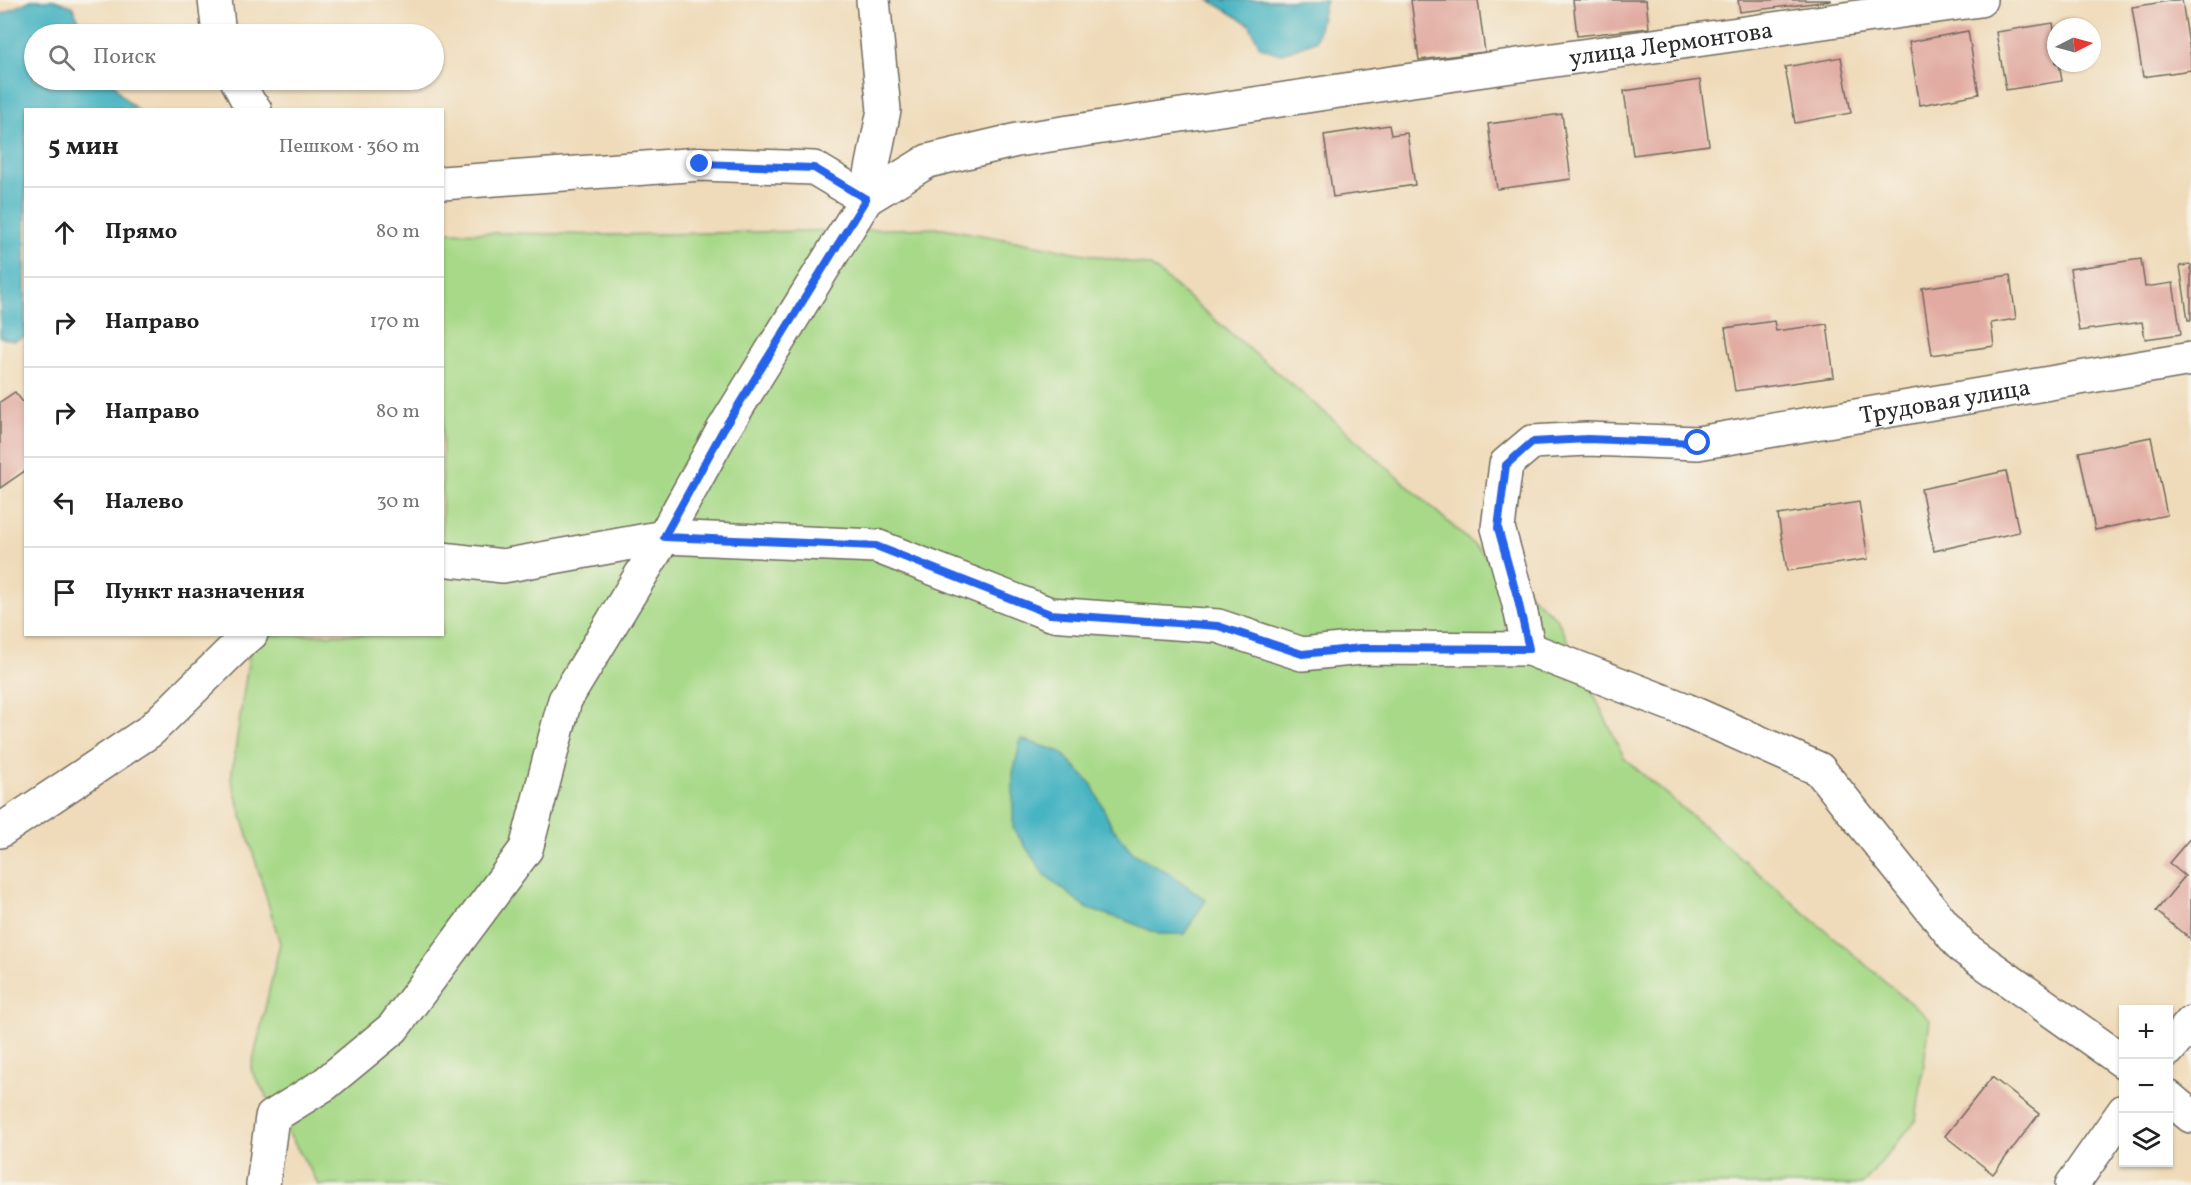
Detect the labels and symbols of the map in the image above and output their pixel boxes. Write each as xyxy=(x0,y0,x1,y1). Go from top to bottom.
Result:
street label: улица Лермонтова xyxy=(1567,14,1775,77)
north arrow xyxy=(2047,18,2101,72)
route end xyxy=(686,150,712,176)
street label: Трудовая улица xyxy=(1857,372,2033,434)
route start xyxy=(1684,429,1710,455)

